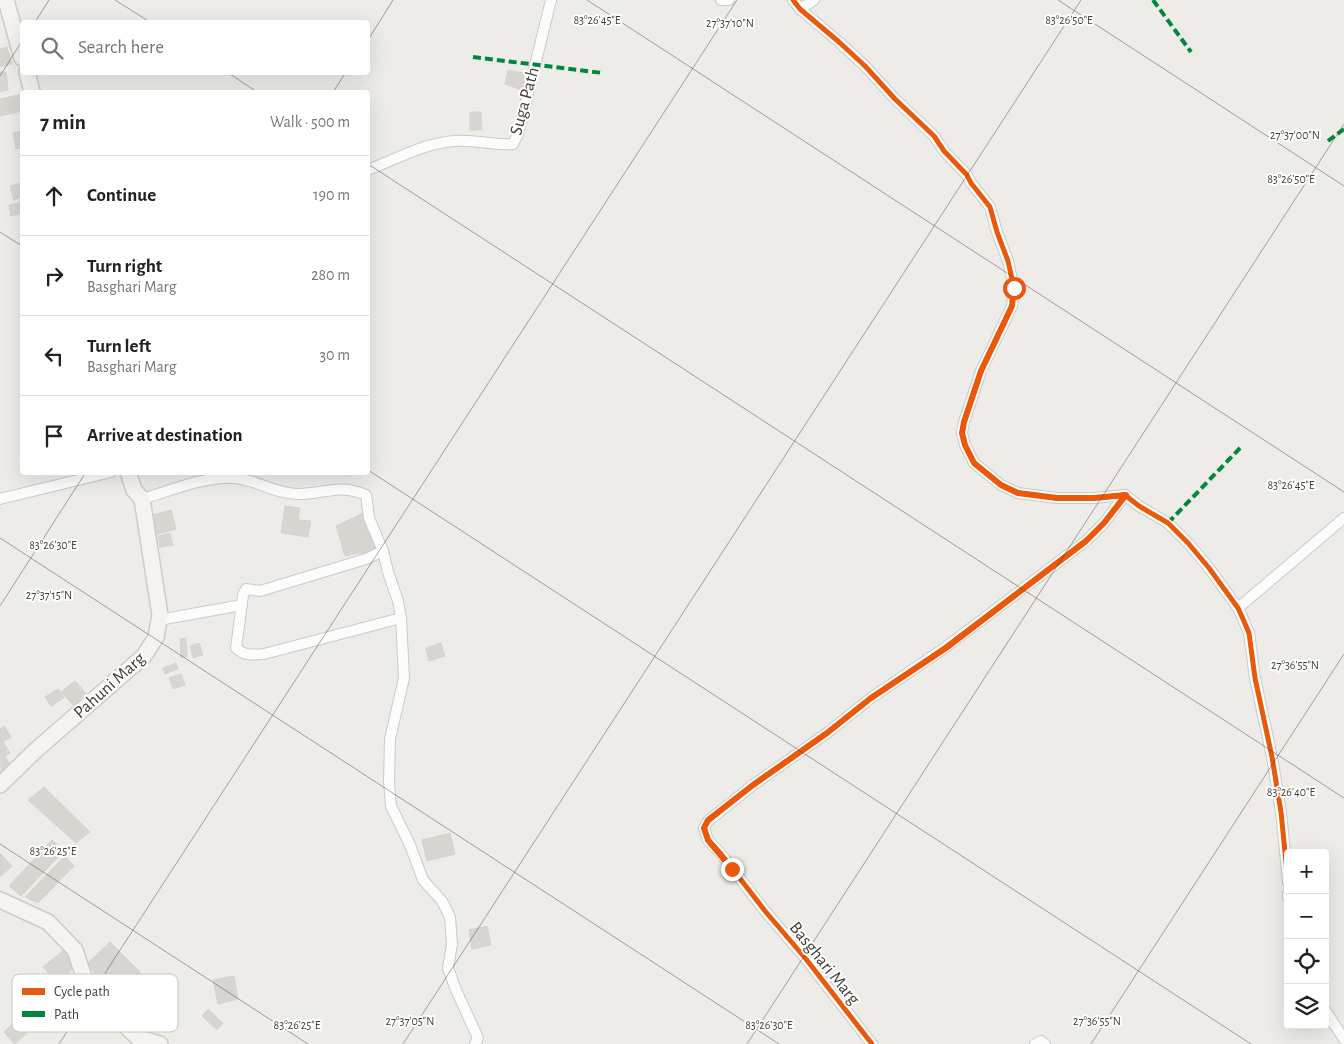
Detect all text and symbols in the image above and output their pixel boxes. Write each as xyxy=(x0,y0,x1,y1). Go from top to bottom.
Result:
text: 83°26'45"E xyxy=(573,14,621,26)
text: 83°26'50"E xyxy=(1045,14,1093,26)
text: 27°37'10"N xyxy=(706,17,754,29)
search box xyxy=(20,20,370,75)
icon: search xyxy=(38,34,66,62)
text: Search here xyxy=(78,38,164,57)
street label: Suga Path xyxy=(507,65,543,137)
text: 7 min xyxy=(40,112,86,133)
text: Walk · 500 m xyxy=(270,114,350,130)
text: 27°37'00"N xyxy=(1270,129,1320,141)
text: 83°26'50"E xyxy=(1267,173,1315,185)
icon: ahead xyxy=(40,182,68,210)
text: Continue xyxy=(87,186,156,205)
text: 190 m xyxy=(313,187,350,203)
text: Turn right xyxy=(87,257,162,276)
icon: right xyxy=(40,262,68,290)
text: 280 m xyxy=(311,267,350,283)
route start xyxy=(1003,277,1026,300)
text: Basghari Marg xyxy=(87,279,177,295)
text: Turn left xyxy=(87,337,151,356)
icon: left xyxy=(40,342,68,370)
text: 30 m xyxy=(320,347,350,363)
text: Basghari Marg xyxy=(87,359,177,375)
icon: arrive xyxy=(40,422,68,450)
text: Arrive at destination xyxy=(87,426,243,445)
text: 83°26'45"E xyxy=(1267,479,1315,491)
text: 83°26'30"E xyxy=(29,539,77,551)
text: 27°37'15"N xyxy=(26,589,72,601)
street label: Pahuni Marg xyxy=(71,649,149,722)
text: 27°36'55"N xyxy=(1271,659,1319,671)
text: 83°26'40"E xyxy=(1267,786,1315,798)
text: 83°26'25"E xyxy=(30,845,77,857)
map controls xyxy=(1284,849,1329,1029)
button: + xyxy=(1284,849,1329,894)
route end xyxy=(721,858,744,881)
button: − xyxy=(1284,894,1329,939)
street label: Basghari Marg xyxy=(786,919,863,1009)
button: locate xyxy=(1284,939,1329,984)
legend xyxy=(12,974,178,1032)
button: layers xyxy=(1284,984,1329,1029)
text: Cycle path xyxy=(54,985,110,999)
text: Path xyxy=(54,1008,79,1022)
text: 27°37'05"N xyxy=(386,1015,434,1027)
text: 27°36'55"N xyxy=(1073,1015,1121,1027)
text: 83°26'25"E xyxy=(274,1019,321,1031)
text: 83°26'30"E xyxy=(745,1019,793,1031)

